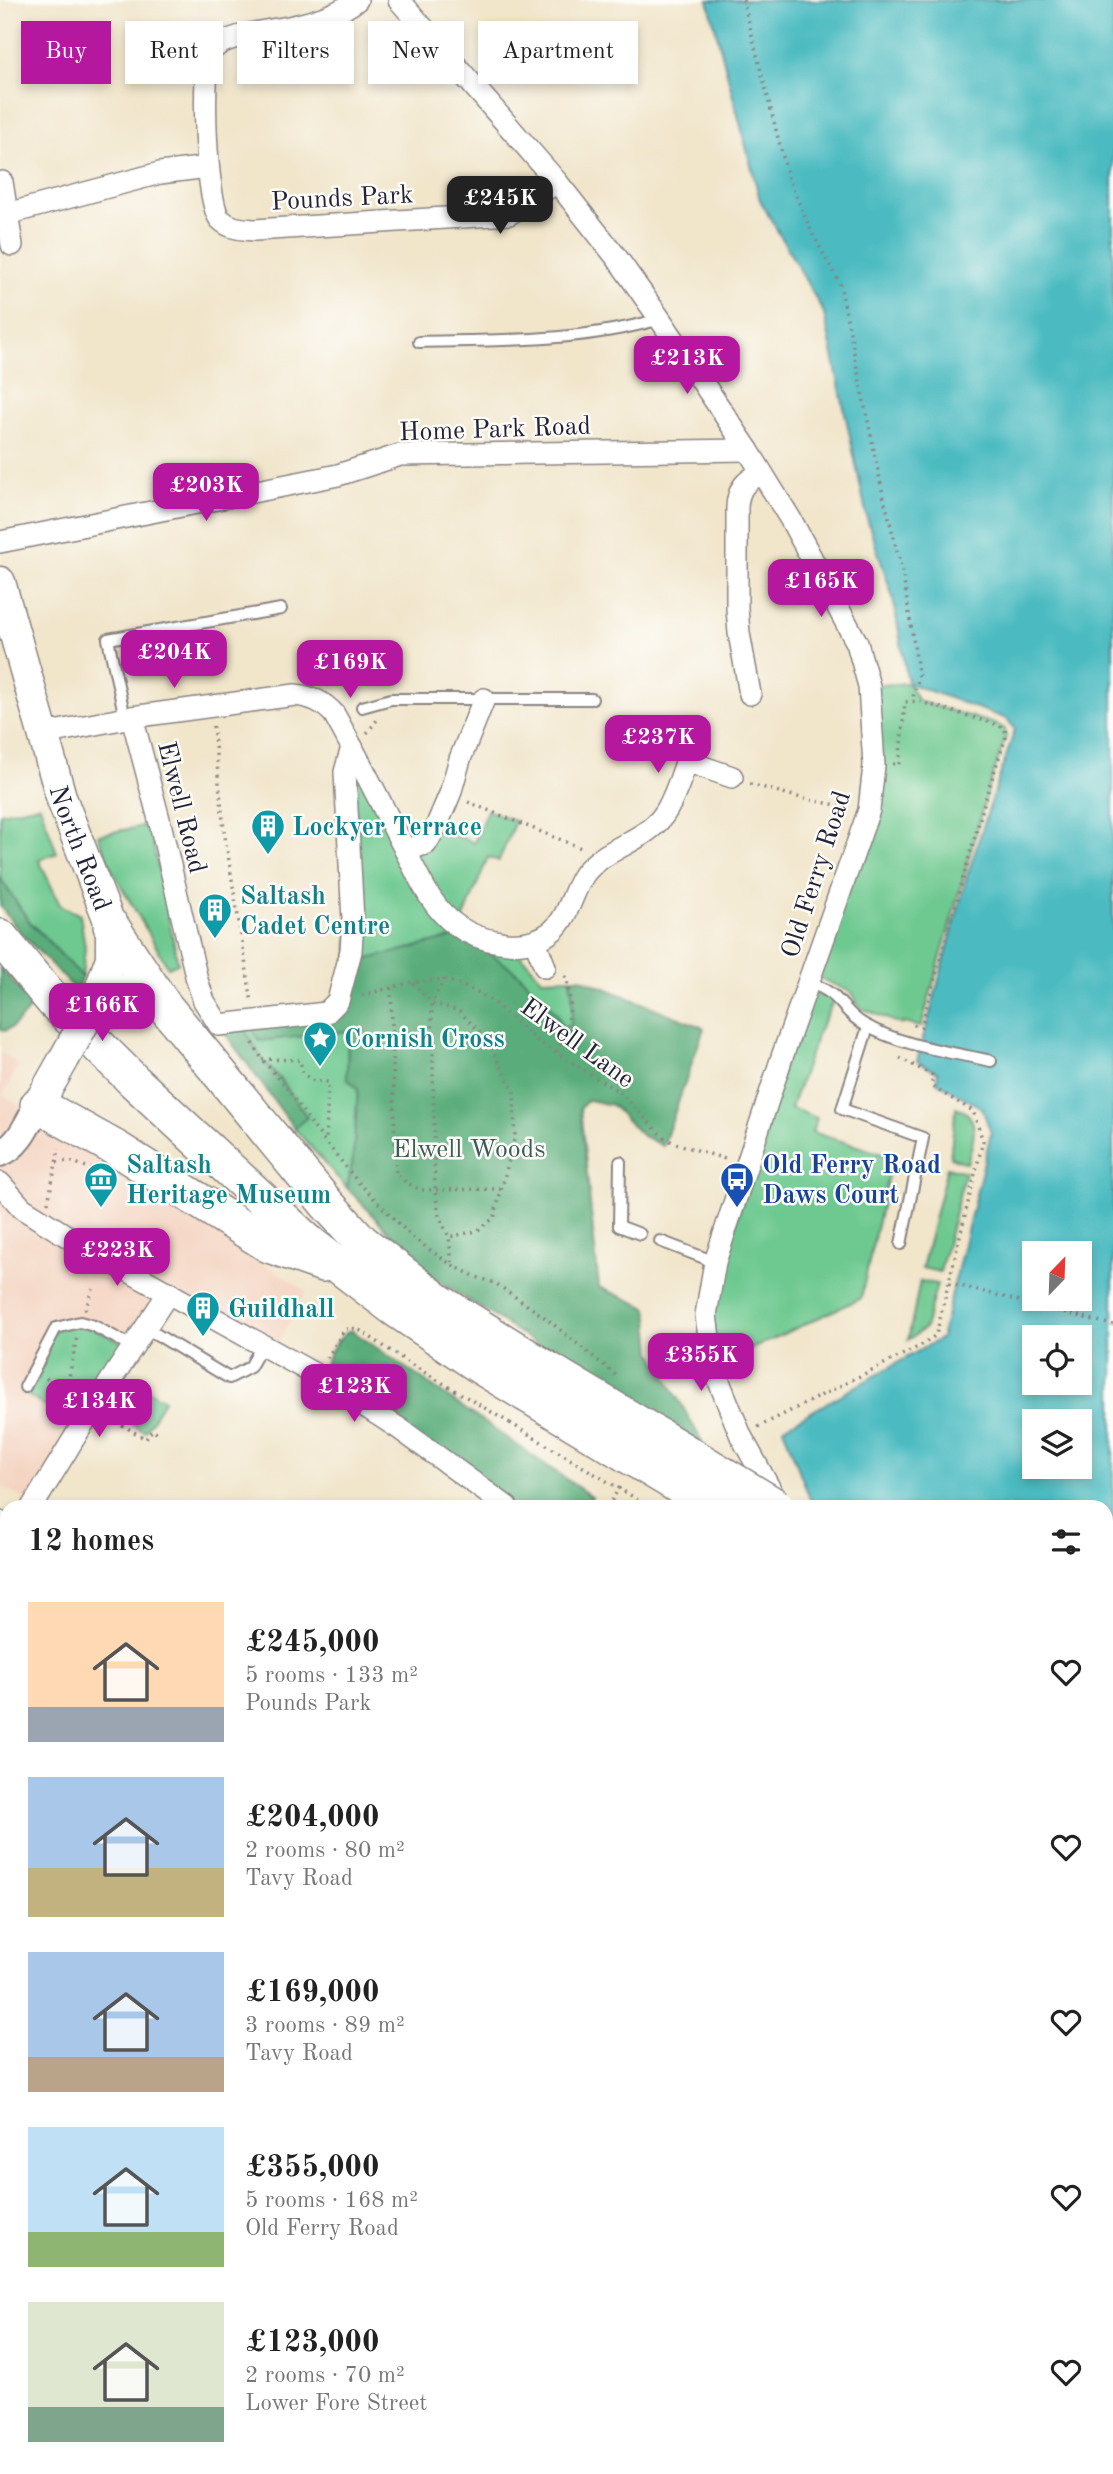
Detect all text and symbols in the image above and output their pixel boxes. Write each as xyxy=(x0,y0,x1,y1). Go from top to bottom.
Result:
chip: Buy xyxy=(21,21,111,84)
chip: Rent xyxy=(125,21,223,84)
chip: Filters xyxy=(237,21,354,84)
chip: New xyxy=(368,21,464,84)
chip: Apartment xyxy=(478,21,638,84)
pin: £245K xyxy=(451,176,549,236)
street label: Pounds Park xyxy=(270,182,414,216)
text: £245K xyxy=(463,187,537,210)
pin: £213K xyxy=(638,336,736,396)
text: £213K xyxy=(650,347,724,370)
street label: Home Park Road xyxy=(399,414,591,446)
pin: £203K xyxy=(157,463,255,523)
text: £203K xyxy=(169,474,243,497)
pin: £165K xyxy=(772,560,870,619)
text: £165K xyxy=(784,570,858,593)
pin: £204K xyxy=(125,630,223,690)
pin: £169K xyxy=(301,640,399,700)
text: £204K xyxy=(137,641,211,664)
text: £169K xyxy=(313,651,387,674)
pin: £237K xyxy=(609,716,707,775)
text: £237K xyxy=(621,726,695,749)
street label: Elwell Road xyxy=(152,739,210,876)
street label: North Road xyxy=(44,783,115,915)
street label: Old Ferry Road xyxy=(778,788,856,961)
building icon: Lockyer Terrace xyxy=(249,807,287,856)
place label: Lockyer Terrace xyxy=(292,815,482,841)
place label: Saltash Cadet Centre xyxy=(240,884,390,940)
building icon: Saltash Cadet Centre xyxy=(196,891,234,940)
pin: £166K xyxy=(53,984,151,1043)
text: £166K xyxy=(65,994,139,1017)
street label: Elwell Lane xyxy=(515,994,638,1093)
place icon: Cornish Cross xyxy=(301,1019,339,1068)
place label: Cornish Cross xyxy=(344,1027,505,1053)
park label: Elwell Woods xyxy=(392,1137,546,1163)
place label: Saltash Heritage Museum xyxy=(126,1153,331,1209)
place label: Old Ferry Road Daws Court xyxy=(762,1153,941,1209)
museum icon: Saltash Heritage Museum xyxy=(82,1160,120,1209)
bus stop icon: Old Ferry Road Daws Court xyxy=(718,1160,756,1209)
pin: £223K xyxy=(68,1228,166,1288)
text: £223K xyxy=(80,1239,154,1262)
north arrow xyxy=(1022,1241,1092,1311)
map controls xyxy=(1022,1241,1092,1479)
building icon: Guildhall xyxy=(184,1289,222,1338)
place label: Guildhall xyxy=(228,1297,335,1323)
button: locate xyxy=(1022,1325,1092,1395)
pin: £355K xyxy=(652,1334,750,1393)
text: £355K xyxy=(664,1344,738,1367)
pin: £123K xyxy=(305,1364,403,1424)
text: £123K xyxy=(317,1375,391,1398)
pin: £134K xyxy=(50,1380,148,1439)
text: £134K xyxy=(62,1390,136,1413)
button: layers xyxy=(1022,1409,1092,1479)
icon: filters xyxy=(1047,1523,1085,1561)
text: 12 homes xyxy=(28,1527,154,1557)
text: £245,000 xyxy=(245,1628,379,1658)
icon: home xyxy=(84,1630,168,1714)
icon: heart xyxy=(1047,1653,1085,1691)
text: 5 rooms · 133 m² xyxy=(245,1664,418,1687)
text: Pounds Park xyxy=(245,1692,371,1715)
text: £204,000 xyxy=(245,1803,379,1833)
icon: home xyxy=(84,1805,168,1889)
icon: heart xyxy=(1047,1828,1085,1866)
text: 2 rooms · 80 m² xyxy=(245,1839,405,1862)
text: Tavy Road xyxy=(245,1867,353,1890)
text: £169,000 xyxy=(245,1978,379,2008)
icon: home xyxy=(84,1980,168,2064)
icon: heart xyxy=(1047,2003,1085,2041)
text: 3 rooms · 89 m² xyxy=(245,2014,405,2037)
text: Tavy Road xyxy=(245,2042,353,2065)
text: £355,000 xyxy=(245,2153,379,2183)
icon: home xyxy=(84,2155,168,2239)
icon: heart xyxy=(1047,2178,1085,2216)
text: 5 rooms · 168 m² xyxy=(245,2189,418,2212)
text: Old Ferry Road xyxy=(245,2217,399,2240)
text: £123,000 xyxy=(245,2328,379,2358)
icon: home xyxy=(84,2330,168,2414)
icon: heart xyxy=(1047,2353,1085,2391)
text: 2 rooms · 70 m² xyxy=(245,2364,405,2387)
text: Lower Fore Street xyxy=(245,2392,427,2415)

